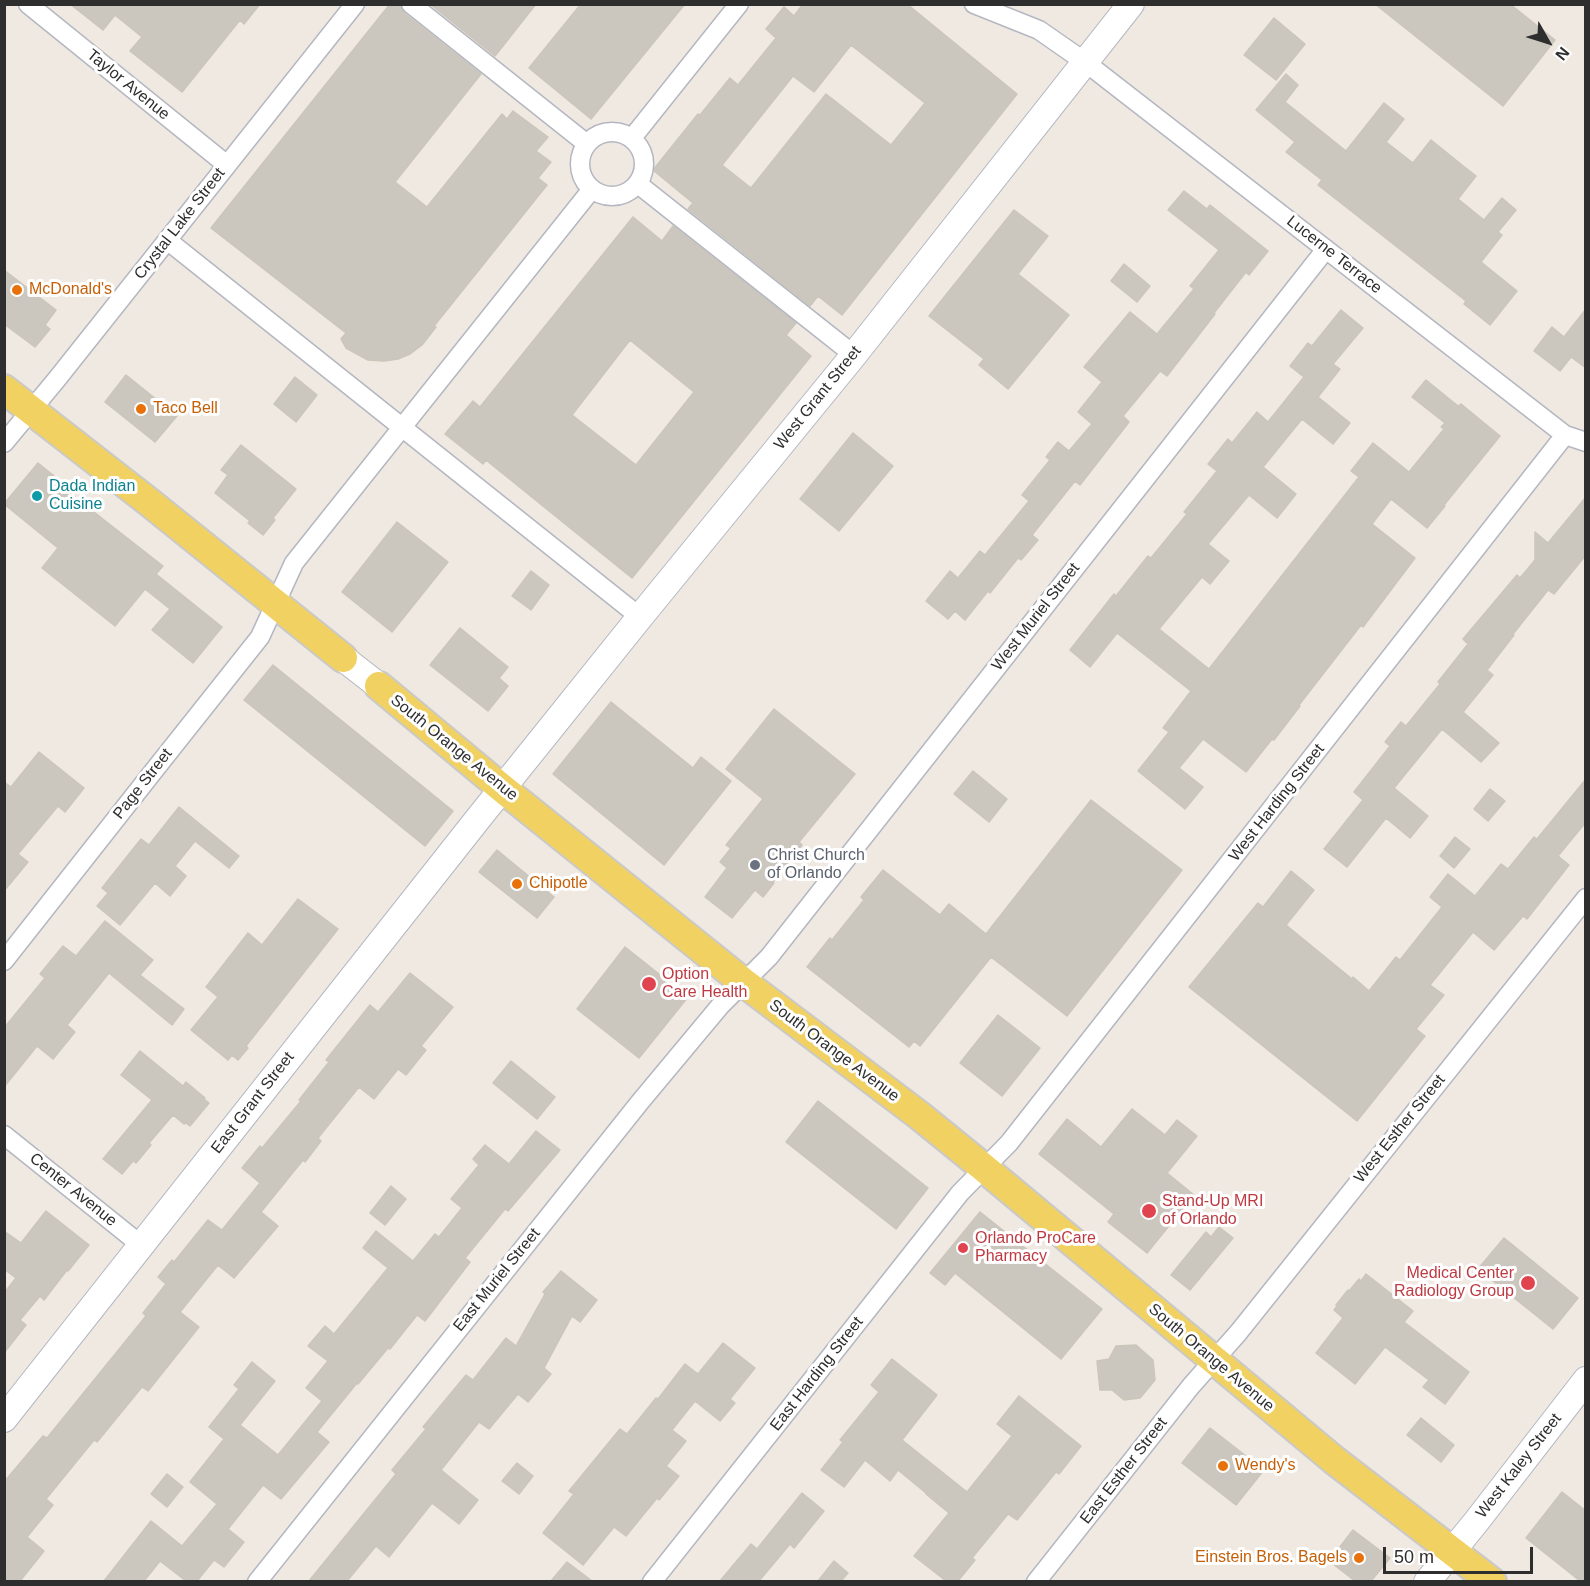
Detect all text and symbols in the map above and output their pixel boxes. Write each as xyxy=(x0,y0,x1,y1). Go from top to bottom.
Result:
north arrow xyxy=(1518,12,1578,72)
text: N xyxy=(1552,44,1573,63)
street label: Taylor Avenue xyxy=(83,46,173,124)
street label: Crystal Lake Street xyxy=(131,164,229,284)
street label: Lucerne Terrace xyxy=(1283,212,1385,298)
place label: McDonald's xyxy=(29,280,112,300)
marker: McDonald's xyxy=(10,283,24,297)
street label: West Grant Street xyxy=(770,342,866,454)
place label: Taco Bell xyxy=(153,399,218,419)
marker: Taco Bell xyxy=(134,402,148,416)
place label: Dada Indian Cuisine xyxy=(49,477,135,515)
marker: Dada Indian Cuisine xyxy=(30,489,44,503)
street label: West Muriel Street xyxy=(988,559,1084,675)
street label: South Orange Avenue xyxy=(387,691,521,805)
street label: West Harding Street xyxy=(1225,740,1329,866)
street label: Page Street xyxy=(109,745,177,823)
place label: Christ Church of Orlando xyxy=(767,846,865,884)
marker: Christ Church of Orlando xyxy=(748,858,762,872)
place label: Chipotle xyxy=(529,874,588,894)
marker: Chipotle xyxy=(510,877,524,891)
place label: Option Care Health xyxy=(662,965,747,1003)
marker: Option Care Health xyxy=(640,975,658,993)
street label: South Orange Avenue xyxy=(765,996,903,1106)
street label: East Grant Street xyxy=(207,1048,299,1158)
street label: West Esther Street xyxy=(1350,1071,1450,1187)
street label: Center Avenue xyxy=(26,1149,120,1231)
place label: Stand-Up MRI of Orlando xyxy=(1162,1192,1263,1230)
marker: Stand-Up MRI of Orlando xyxy=(1140,1202,1158,1220)
street label: East Muriel Street xyxy=(450,1225,544,1335)
place label: Orlando ProCare Pharmacy xyxy=(975,1229,1096,1267)
marker: Orlando ProCare Pharmacy xyxy=(956,1241,970,1255)
place label: Medical Center Radiology Group xyxy=(1394,1264,1514,1302)
marker: Medical Center Radiology Group xyxy=(1519,1274,1537,1292)
street label: South Orange Avenue xyxy=(1144,1300,1278,1416)
street label: East Harding Street xyxy=(766,1313,868,1435)
street label: West Kaley Street xyxy=(1472,1410,1566,1522)
street label: East Esther Street xyxy=(1076,1414,1172,1528)
place label: Wendy's xyxy=(1235,1456,1296,1476)
marker: Wendy's xyxy=(1216,1459,1230,1473)
scale bar xyxy=(1386,1535,1536,1573)
text: 50 m xyxy=(1394,1547,1434,1567)
place label: Einstein Bros. Bagels xyxy=(1195,1548,1347,1568)
marker: Einstein Bros. Bagels xyxy=(1352,1551,1366,1565)

